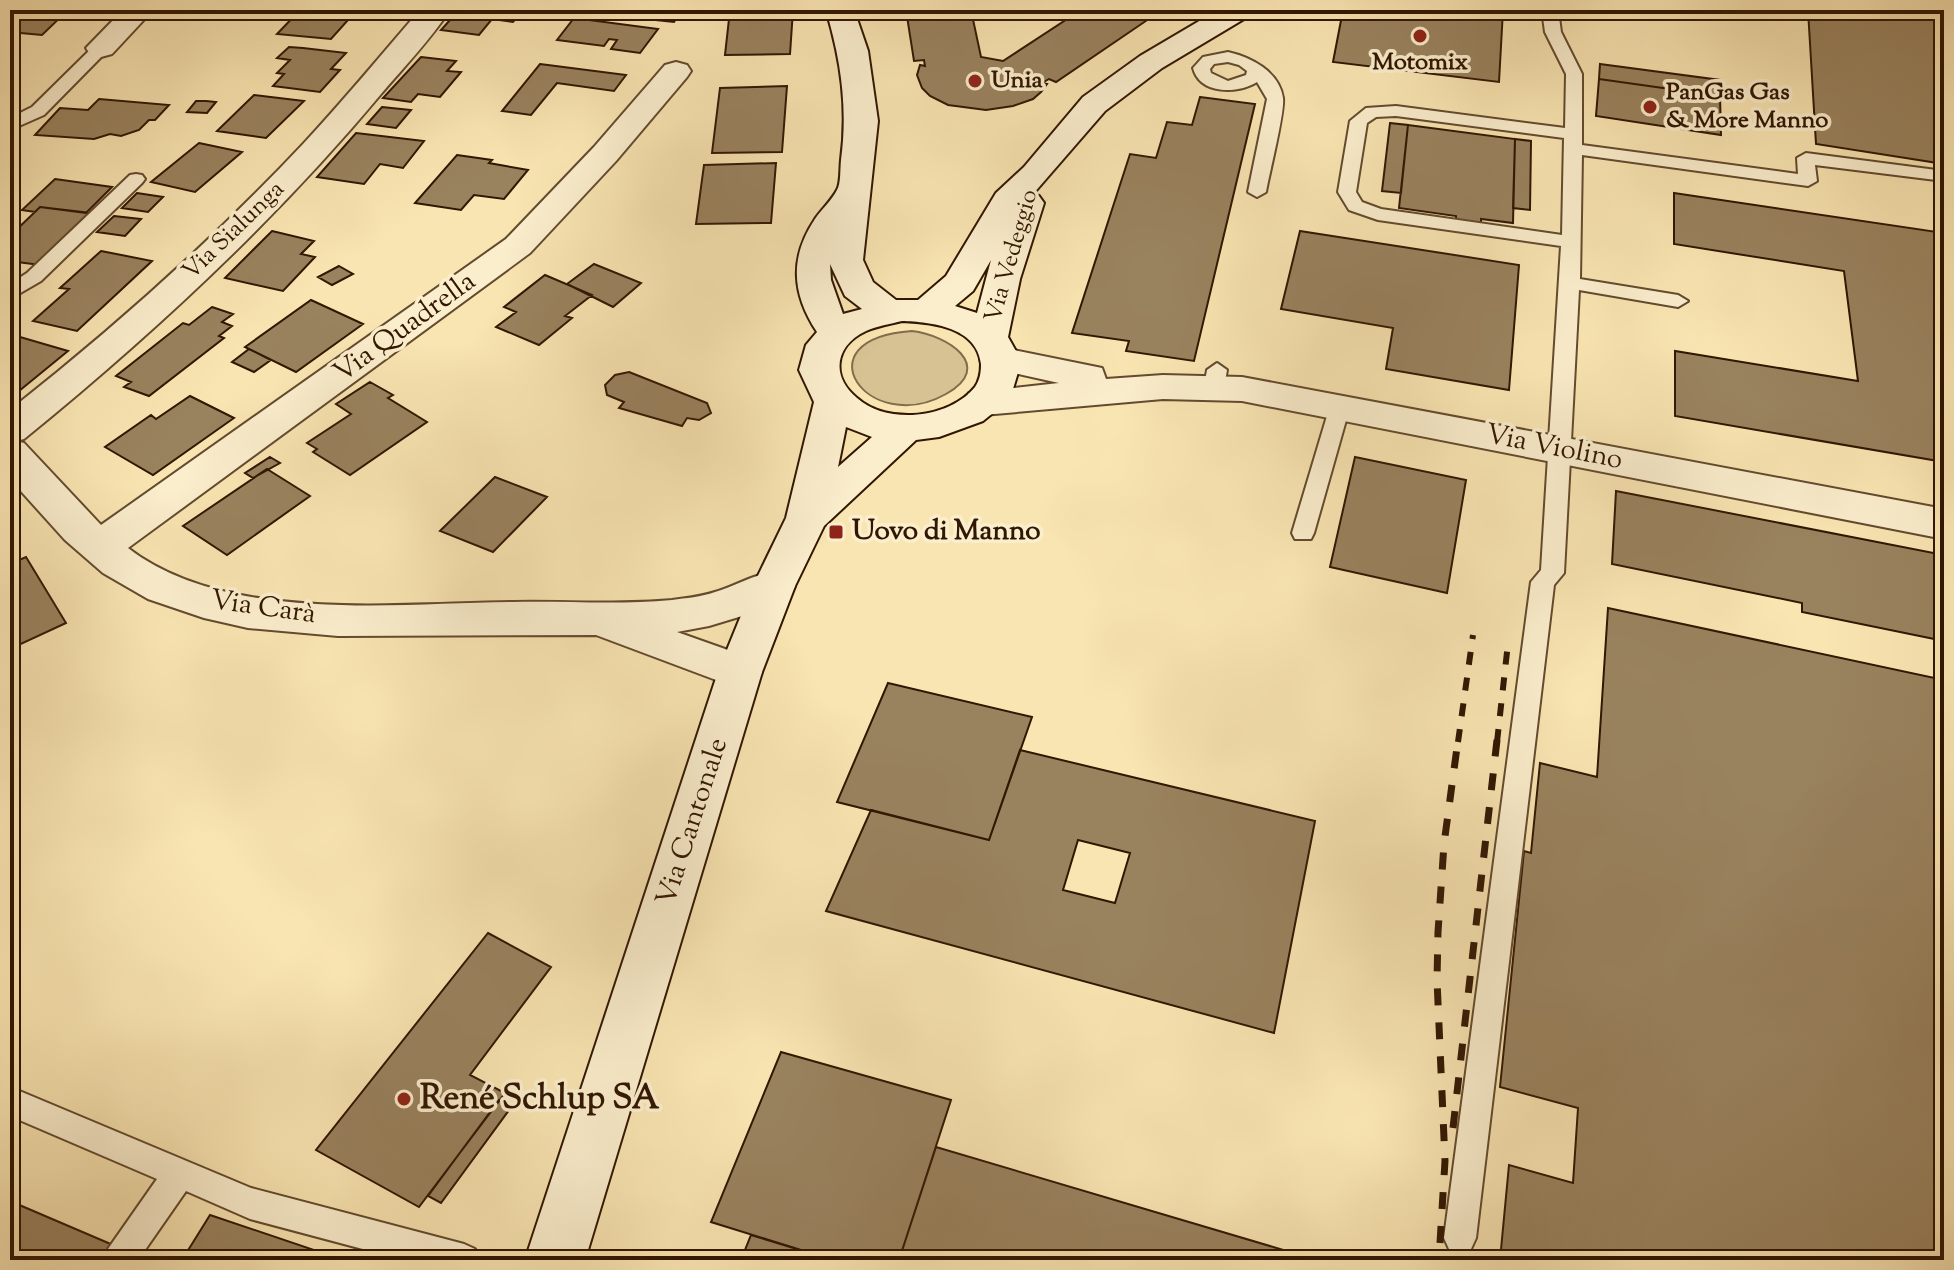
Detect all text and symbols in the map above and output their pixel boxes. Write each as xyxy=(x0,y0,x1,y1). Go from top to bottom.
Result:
marker: Motomix xyxy=(1411,27,1429,45)
place label: Motomix xyxy=(1372,46,1468,80)
place label: Unia xyxy=(991,64,1044,98)
marker: Unia xyxy=(966,72,984,90)
place label: PanGas Gas & More Manno xyxy=(1666,76,1828,138)
marker: PanGas Gas & More Manno xyxy=(1641,98,1659,116)
street label: Via Sialunga xyxy=(175,174,293,288)
street label: Via Vedeggio xyxy=(977,186,1047,326)
street label: Via Quadrella xyxy=(326,263,485,393)
street label: Via Violino xyxy=(1482,415,1626,481)
place label: Uovo di Manno xyxy=(852,512,1041,552)
marker: Uovo di Manno xyxy=(827,523,845,541)
street label: Via Carà xyxy=(208,581,318,635)
street label: Via Cantonale xyxy=(647,733,739,911)
place label: René Schlup SA xyxy=(420,1075,660,1124)
marker: René Schlup SA xyxy=(395,1090,413,1108)

